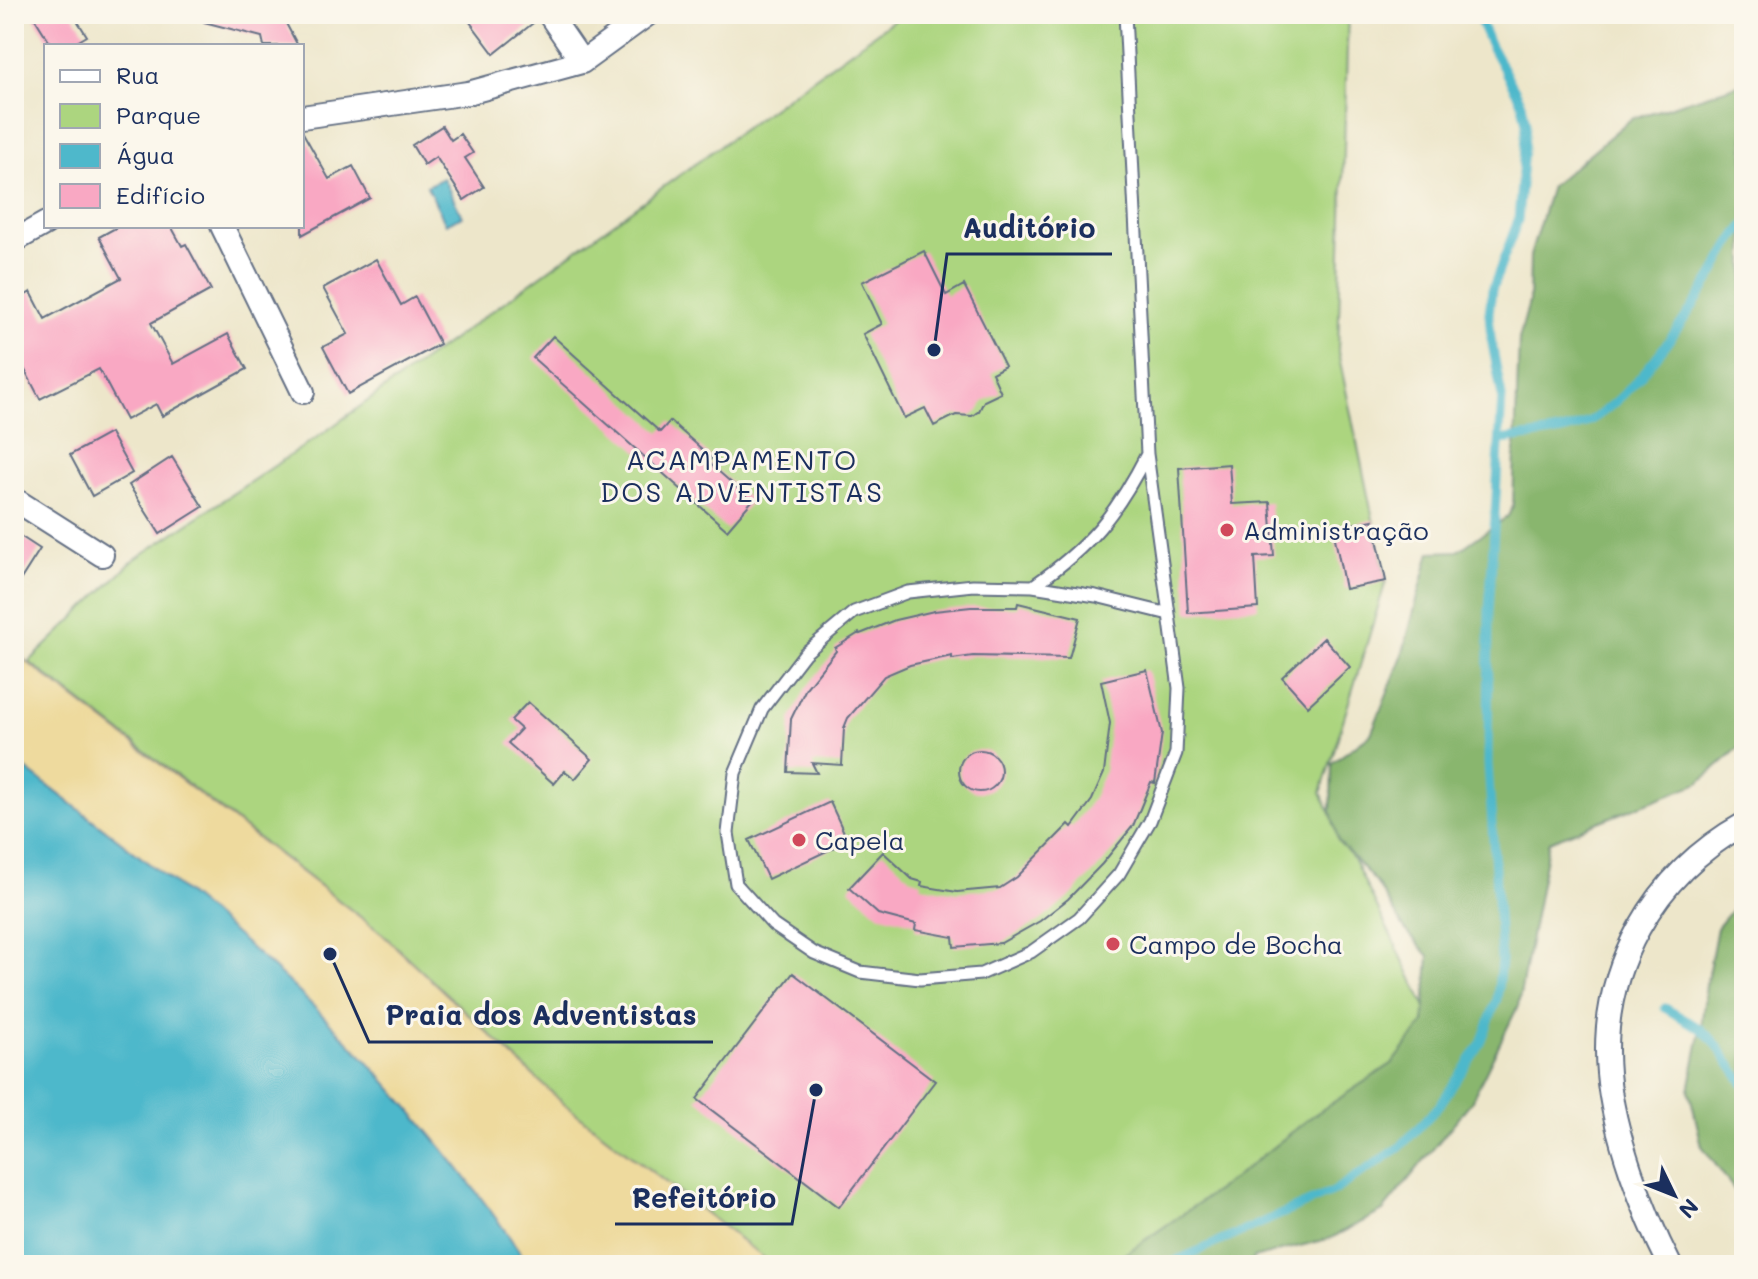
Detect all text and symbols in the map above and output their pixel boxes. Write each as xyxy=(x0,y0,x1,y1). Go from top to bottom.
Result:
legend xyxy=(44,44,304,228)
text: Rua xyxy=(116,59,159,90)
text: Parque xyxy=(116,99,201,130)
text: Água xyxy=(116,139,175,170)
text: Edifício xyxy=(116,179,205,210)
callout: Auditório xyxy=(947,202,1112,254)
text: Auditório xyxy=(962,209,1096,245)
district label: ACAMPAMENTO DOS ADVENTISTAS xyxy=(600,441,884,509)
place label: Administração xyxy=(1243,513,1429,547)
marker: Administração xyxy=(1218,521,1236,539)
place label: Capela xyxy=(815,823,905,857)
marker: Capela xyxy=(790,831,808,849)
place label: Campo de Bocha xyxy=(1129,927,1343,961)
marker: Campo de Bocha xyxy=(1104,935,1122,953)
callout: Praia dos Adventistas xyxy=(369,990,713,1042)
text: Praia dos Adventistas xyxy=(385,996,697,1032)
north arrow xyxy=(1634,1155,1714,1235)
callout: Refeitório xyxy=(615,1172,792,1224)
text: Refeitório xyxy=(632,1179,776,1215)
text: N xyxy=(1673,1193,1705,1225)

